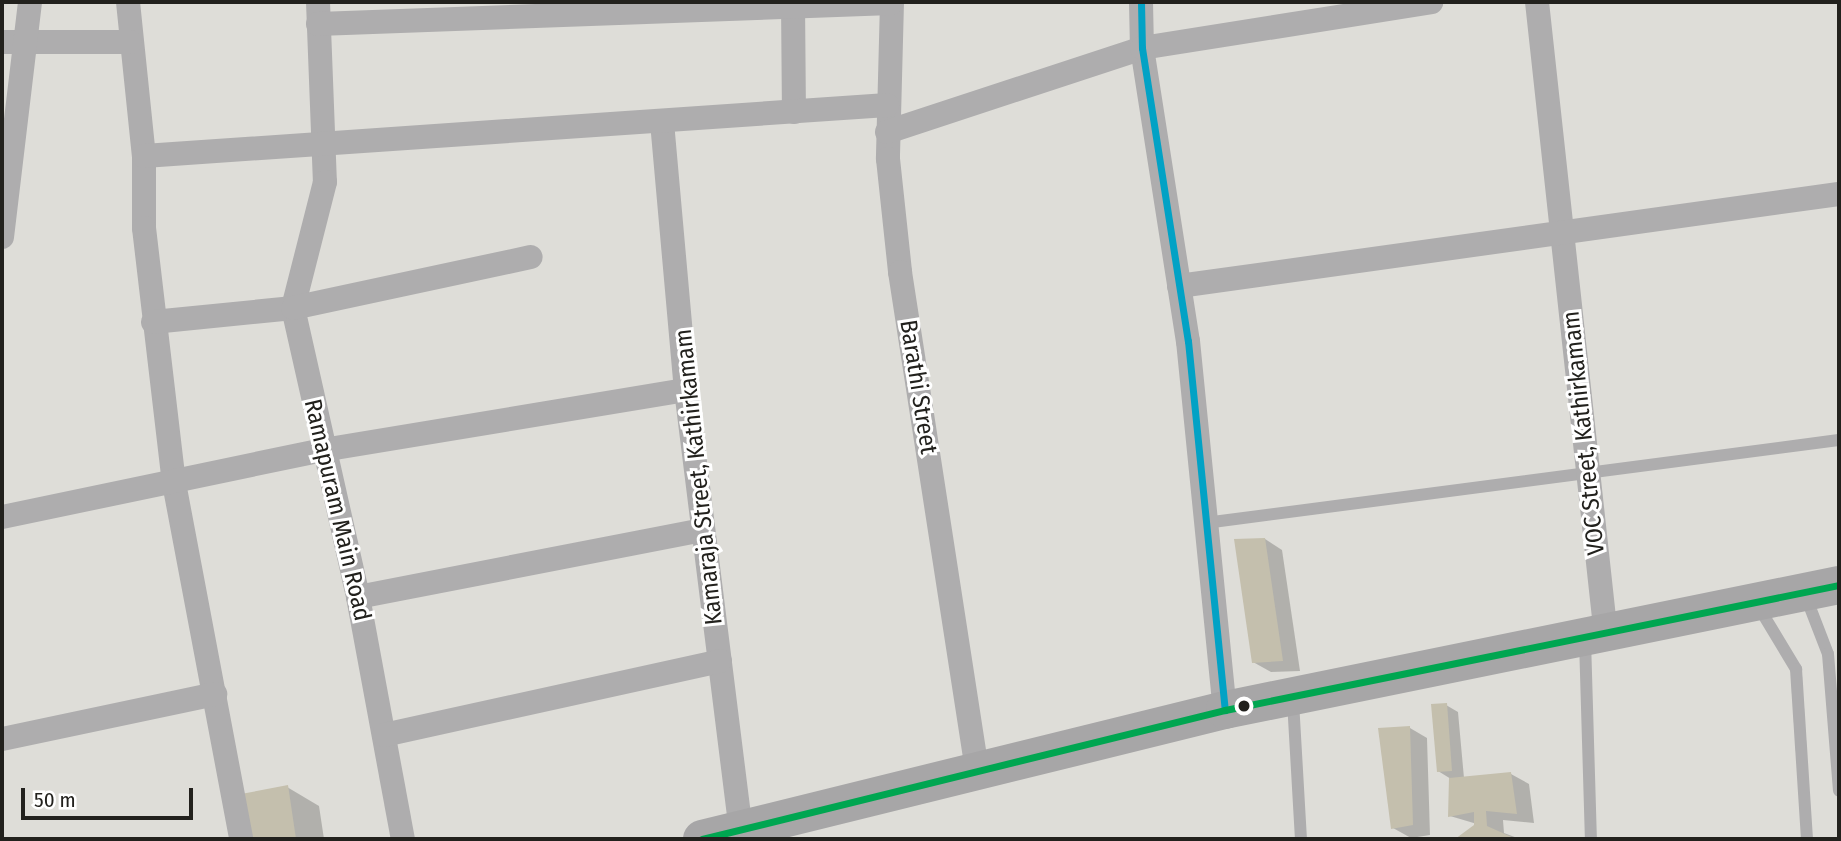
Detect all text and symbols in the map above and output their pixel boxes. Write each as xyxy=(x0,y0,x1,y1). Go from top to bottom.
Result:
street label: VOC Street, Kathirkamam xyxy=(1557,310,1611,556)
street label: Barathi Street xyxy=(893,318,943,456)
street label: Kamaraja Street, Kathirkamam xyxy=(669,328,729,626)
street label: Ramapuram Main Road xyxy=(297,396,377,624)
unlabelled marker xyxy=(1237,699,1251,713)
scale bar xyxy=(24,774,196,818)
text: 50 m xyxy=(34,787,76,813)

